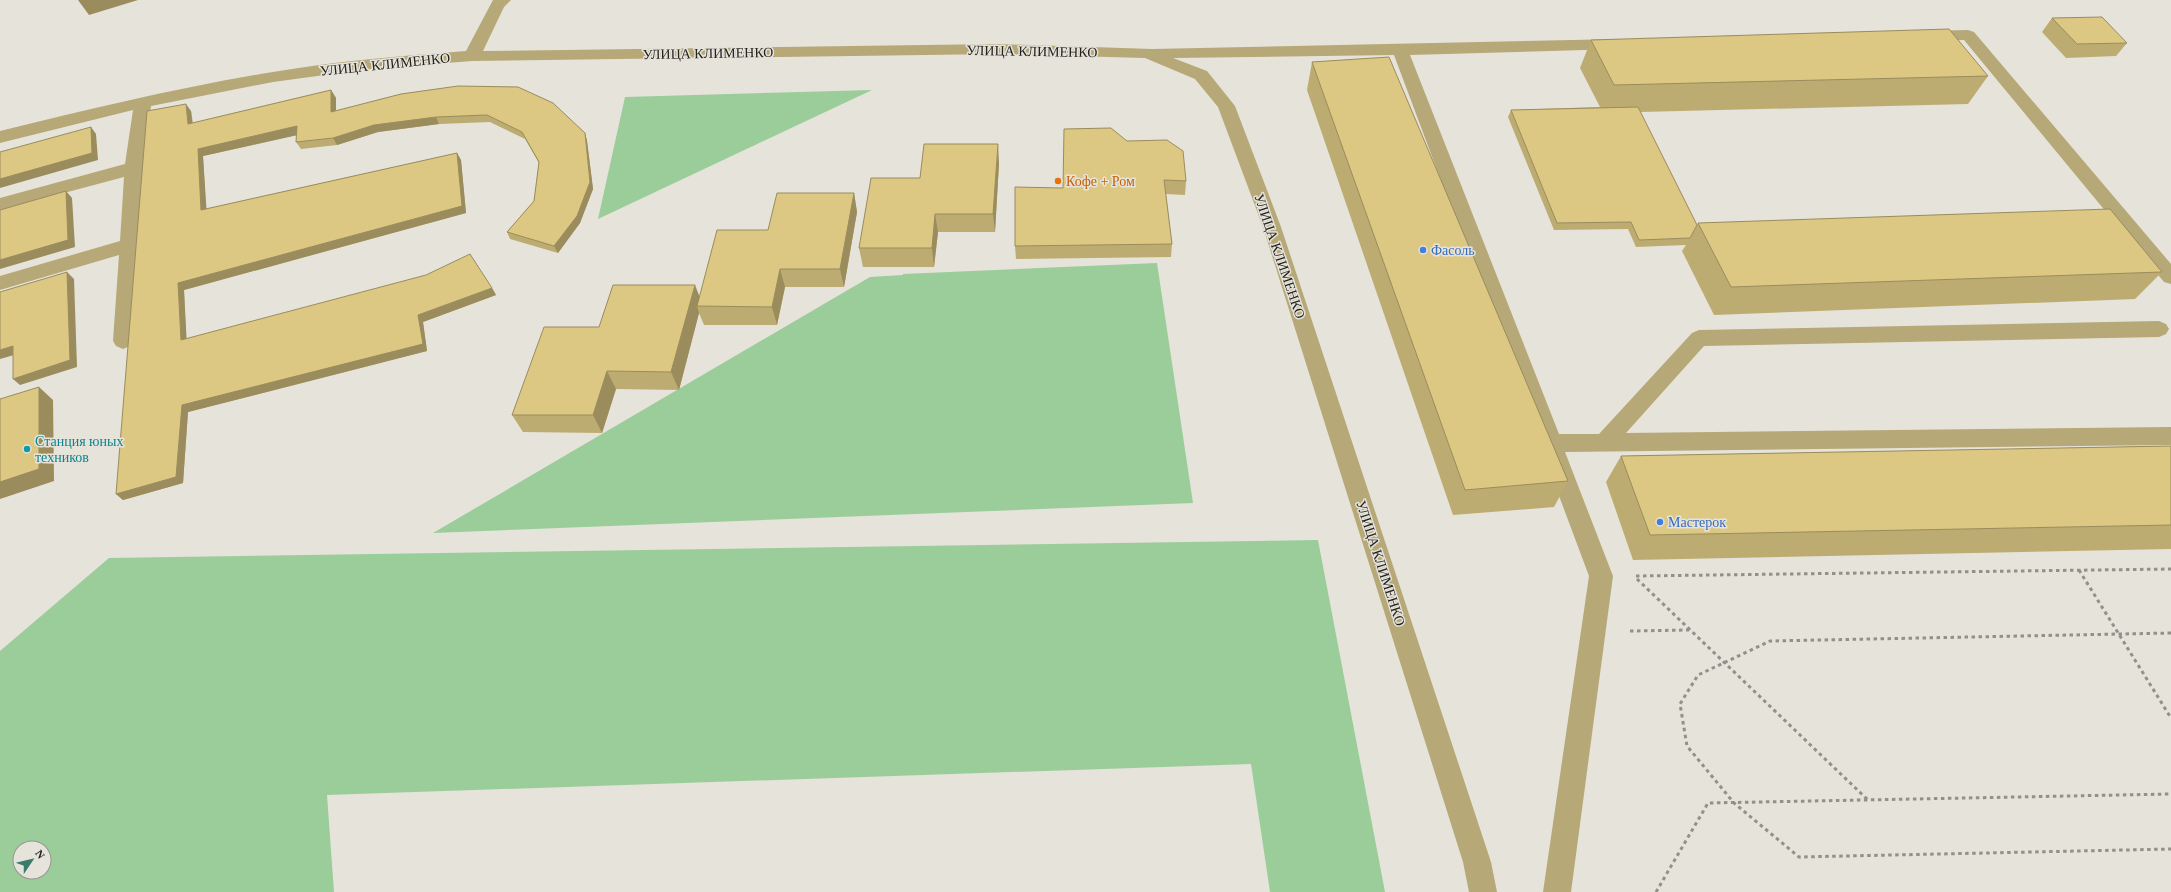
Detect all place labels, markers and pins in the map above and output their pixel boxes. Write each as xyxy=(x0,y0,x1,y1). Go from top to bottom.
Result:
place label: Кофе + Ром xyxy=(1066,174,1135,189)
marker: Кофе + Ром xyxy=(1053,176,1063,186)
place label: Фасоль xyxy=(1431,243,1475,258)
marker: Фасоль xyxy=(1418,245,1428,255)
place label: Станция юных техников xyxy=(35,434,123,465)
marker: Станция юных техников xyxy=(22,444,32,454)
place label: Мастерок xyxy=(1668,515,1726,530)
marker: Мастерок xyxy=(1655,517,1665,527)

